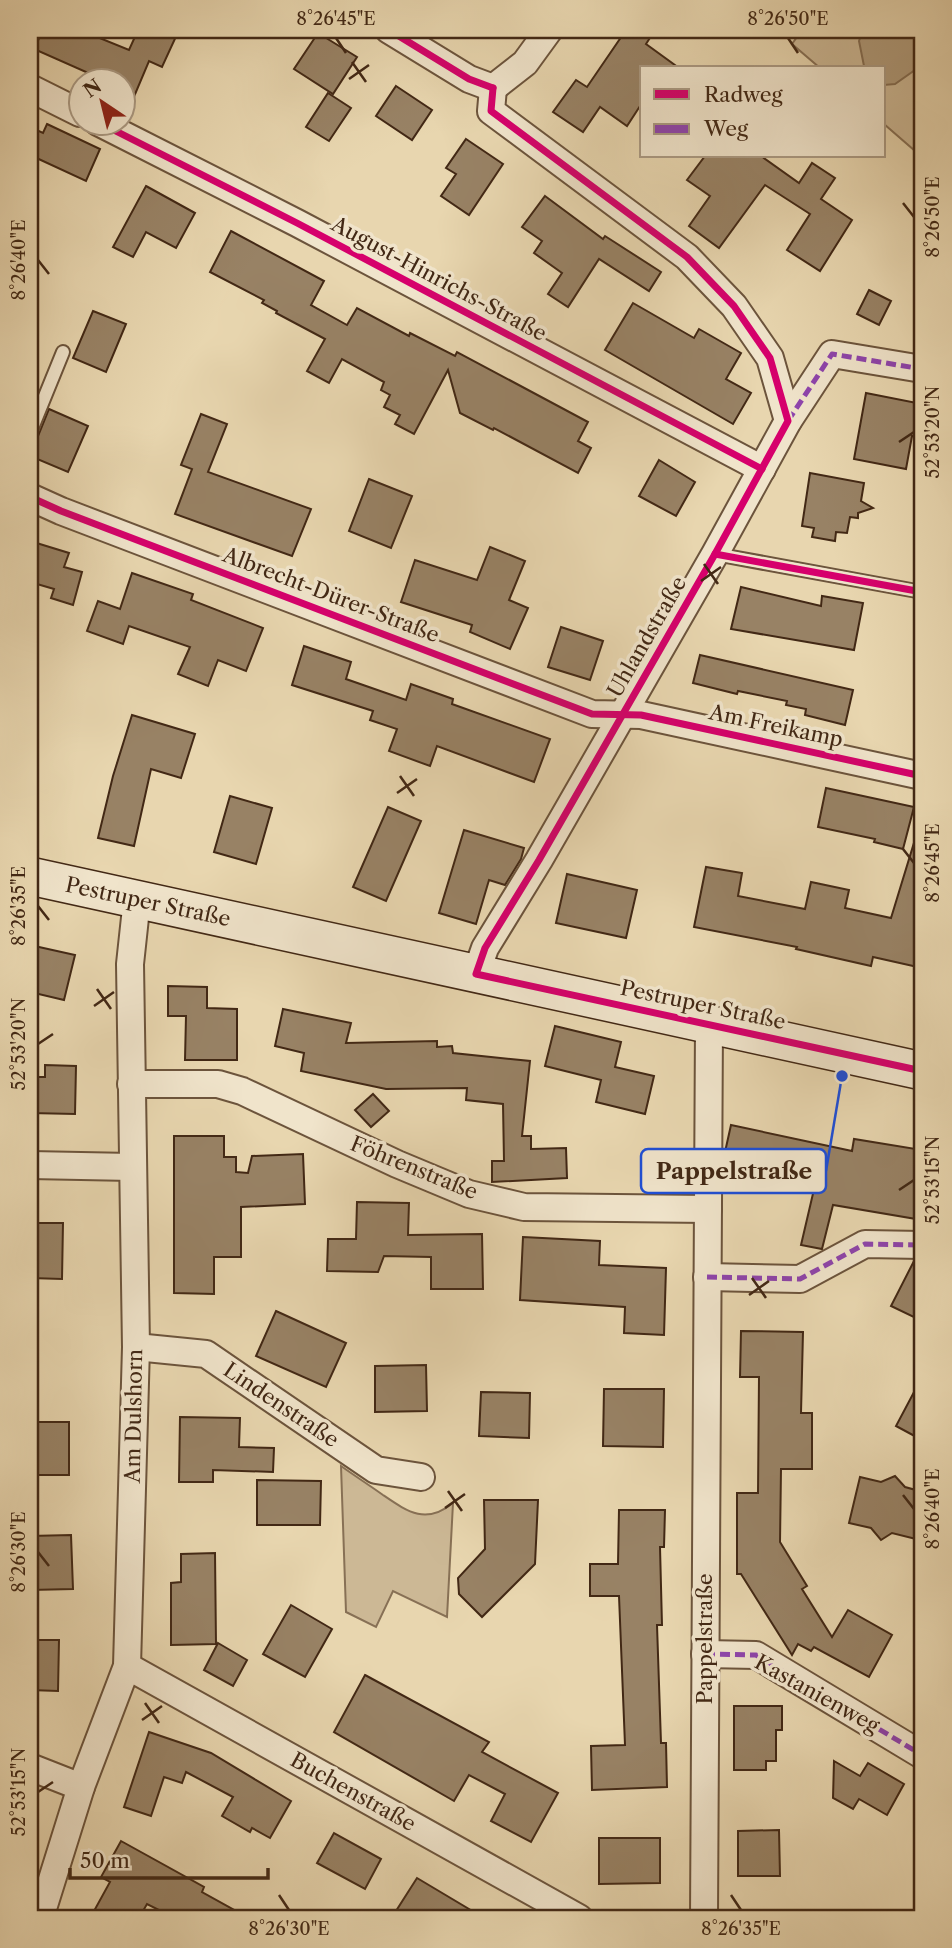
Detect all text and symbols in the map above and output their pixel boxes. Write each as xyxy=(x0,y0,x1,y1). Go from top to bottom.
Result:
text: 8°26'45"E xyxy=(296,8,376,30)
text: 8°26'50"E xyxy=(747,8,829,30)
north arrow xyxy=(66,66,136,136)
legend xyxy=(640,66,886,158)
text: N xyxy=(79,74,106,103)
text: Radweg xyxy=(704,82,784,107)
text: Weg xyxy=(703,116,749,141)
text: 8°26'50"E xyxy=(922,176,944,258)
street label: August-Hinrichs-Straße xyxy=(327,211,551,346)
text: 8°26'40"E xyxy=(8,219,30,301)
text: 52°53'20"N xyxy=(922,385,944,478)
street label: Albrecht-Dürer-Straße xyxy=(219,541,443,647)
street label: Uhlandstraße xyxy=(602,572,691,702)
street label: Am Freikamp xyxy=(706,699,845,752)
text: 8°26'45"E xyxy=(922,823,944,903)
text: 8°26'35"E xyxy=(8,866,30,946)
street label: Pestruper Straße xyxy=(63,872,233,931)
street label: Pestruper Straße xyxy=(618,975,788,1034)
text: 52°53'20"N xyxy=(8,997,30,1090)
street label: Föhrenstraße xyxy=(347,1131,481,1204)
text: 52°53'15"N xyxy=(922,1136,944,1224)
callout: Pappelstraße xyxy=(641,1149,826,1193)
text: Pappelstraße xyxy=(656,1157,812,1185)
street label: Am Dulshorn xyxy=(120,1349,147,1484)
street label: Lindenstraße xyxy=(219,1357,344,1452)
text: 8°26'40"E xyxy=(922,1468,944,1550)
text: 8°26'30"E xyxy=(8,1511,30,1593)
street label: Pappelstraße xyxy=(692,1573,717,1705)
street label: Kastanienweg xyxy=(751,1649,885,1739)
street label: Buchenstraße xyxy=(286,1747,420,1836)
text: 52°53'15"N xyxy=(8,1748,30,1836)
scale bar xyxy=(70,1836,268,1880)
text: 50 m xyxy=(80,1848,130,1873)
text: 8°26'30"E xyxy=(248,1918,330,1940)
text: 8°26'35"E xyxy=(701,1918,781,1940)

